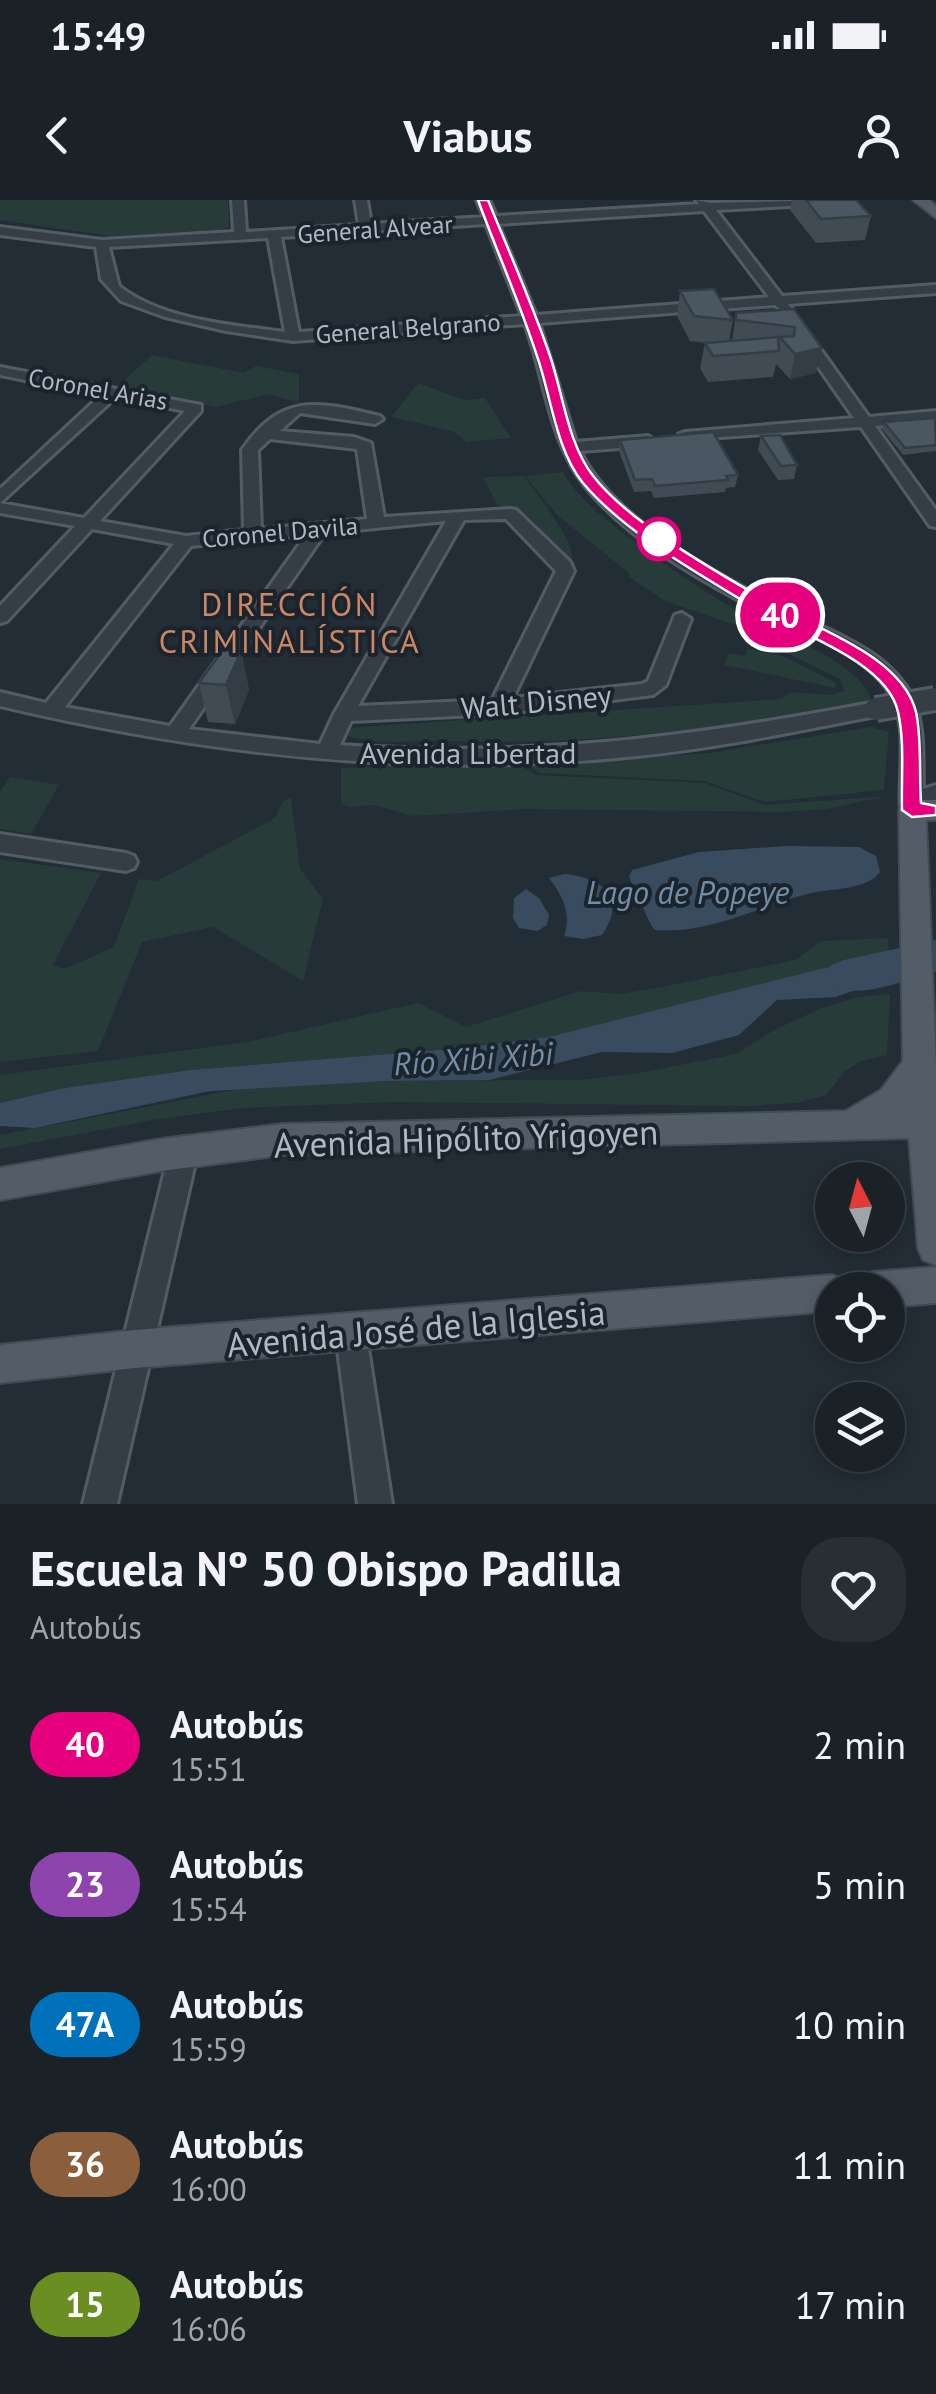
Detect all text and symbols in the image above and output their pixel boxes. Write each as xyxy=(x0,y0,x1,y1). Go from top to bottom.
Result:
text: 15:49 xyxy=(50,11,146,60)
text: Viabus xyxy=(404,106,532,164)
icon: back xyxy=(30,108,85,163)
icon: person xyxy=(851,108,906,163)
street label: General Alvear xyxy=(296,208,454,250)
street label: General Belgrano xyxy=(314,306,502,350)
street label: Coronel Arias xyxy=(26,361,170,417)
street label: Coronel Davila xyxy=(201,509,359,555)
unlabelled marker xyxy=(638,518,680,560)
line badge: 40 xyxy=(735,582,825,648)
district label: DIRECCIÓN CRIMINALÍSTICA xyxy=(159,583,421,662)
text: 40 xyxy=(760,592,800,638)
street label: Walt Disney xyxy=(459,675,613,727)
street label: Avenida Libertad xyxy=(360,733,576,772)
water label: Lago de Popeye xyxy=(587,871,790,913)
water label: Río Xibi Xibi xyxy=(392,1031,556,1085)
street label: Avenida Hipólito Yrigoyen xyxy=(273,1108,659,1168)
north arrow xyxy=(815,1162,905,1252)
map controls xyxy=(815,1162,905,1472)
button: locate xyxy=(815,1272,905,1362)
street label: Avenida José de la Iglesia xyxy=(225,1289,607,1367)
button: layers xyxy=(815,1382,905,1472)
text: Escuela Nº 50 Obispo Padilla xyxy=(30,1537,622,1599)
button: heart xyxy=(801,1537,906,1642)
text: Autobús xyxy=(30,1606,142,1648)
text: Autobús xyxy=(170,1699,304,1748)
text: 2 min xyxy=(813,1720,906,1769)
text: 40 xyxy=(65,1721,105,1767)
text: 15:51 xyxy=(170,1748,247,1790)
text: Autobús xyxy=(170,1839,304,1888)
text: 5 min xyxy=(813,1860,906,1909)
text: 23 xyxy=(65,1861,105,1907)
text: 15:54 xyxy=(170,1888,247,1930)
text: Autobús xyxy=(170,1979,304,2028)
text: 10 min xyxy=(793,2000,906,2049)
text: 47A xyxy=(56,2001,114,2047)
text: 15:59 xyxy=(170,2028,247,2070)
text: Autobús xyxy=(170,2119,304,2168)
text: 11 min xyxy=(793,2140,906,2189)
text: 36 xyxy=(65,2141,105,2187)
text: 16:00 xyxy=(170,2168,247,2210)
text: Autobús xyxy=(170,2259,304,2308)
text: 17 min xyxy=(795,2280,906,2329)
text: 15 xyxy=(65,2281,105,2327)
text: 16:06 xyxy=(170,2308,247,2350)

